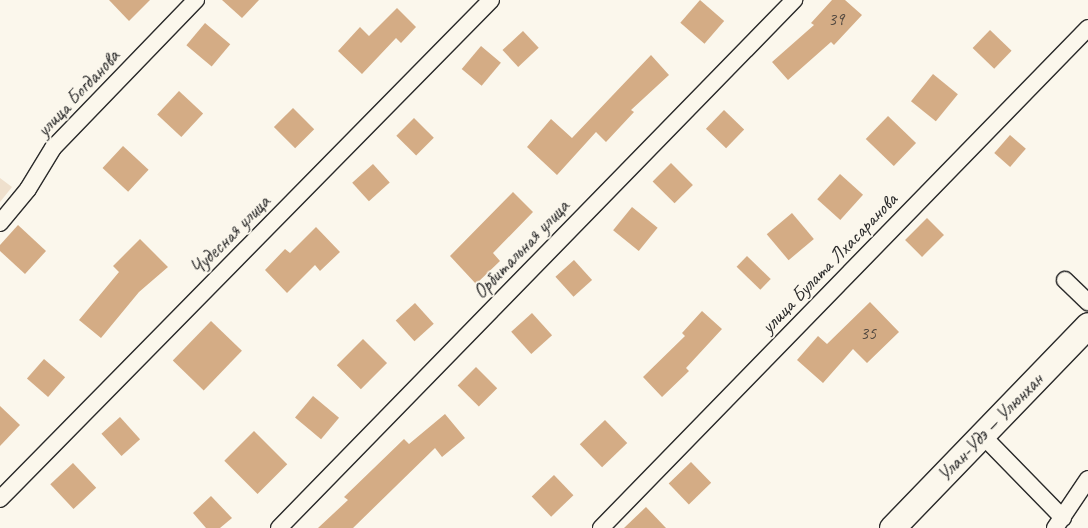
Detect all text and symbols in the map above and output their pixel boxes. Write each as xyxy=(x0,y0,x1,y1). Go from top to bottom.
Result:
house number: 39 xyxy=(828,8,844,30)
street label: улица Богданова xyxy=(32,44,124,142)
street label: улица Булата Лхасаранова xyxy=(755,187,903,339)
street label: Чудесная улица xyxy=(185,190,275,280)
street label: Орбитальная улица xyxy=(468,194,574,304)
house number: 35 xyxy=(860,322,876,344)
street label: Улан-Удэ — Улюнхан xyxy=(932,368,1048,486)

